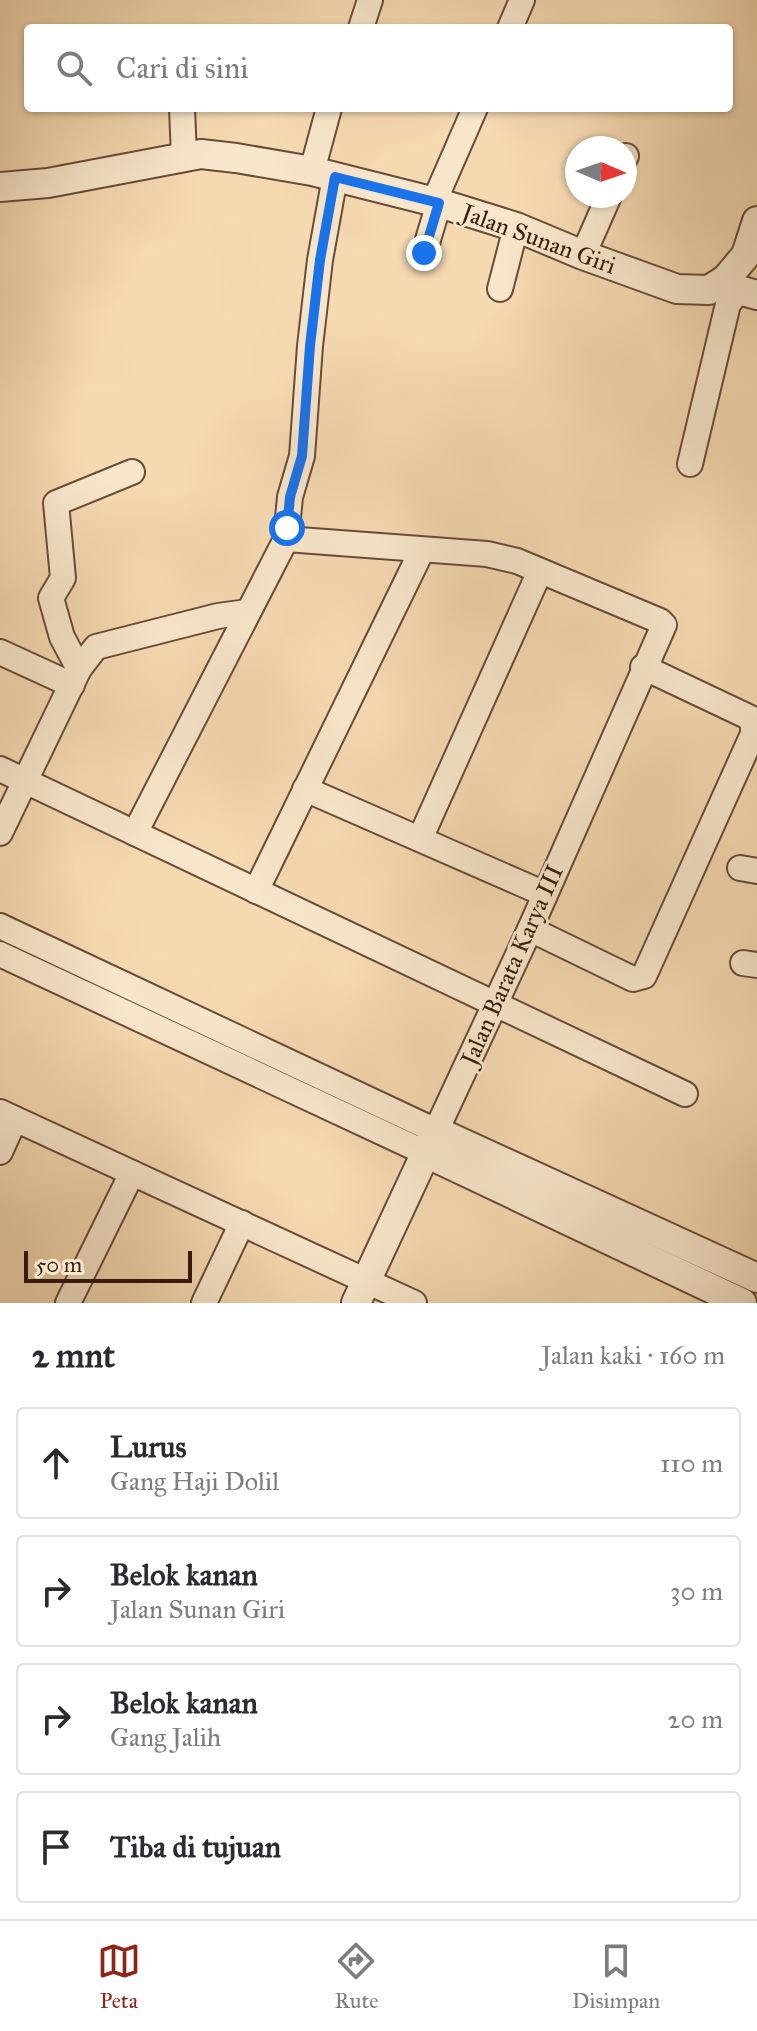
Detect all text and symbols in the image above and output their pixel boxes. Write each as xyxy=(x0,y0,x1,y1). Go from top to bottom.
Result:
search box xyxy=(24,24,733,112)
icon: search xyxy=(52,46,96,90)
text: Cari di sini xyxy=(116,50,249,86)
north arrow xyxy=(565,136,637,208)
street label: Jalan Sunan Giri xyxy=(455,196,620,281)
route end xyxy=(406,235,442,271)
route start xyxy=(269,510,305,546)
street label: Jalan Barata Karya III xyxy=(453,860,570,1073)
scale bar xyxy=(24,1247,192,1283)
text: 50 m xyxy=(36,1251,82,1278)
text: 2 mnt xyxy=(32,1335,115,1376)
text: Jalan kaki · 160 m xyxy=(541,1339,725,1371)
text: Lurus xyxy=(110,1429,186,1465)
icon: ahead xyxy=(34,1441,78,1485)
text: 110 m xyxy=(660,1447,723,1479)
text: Gang Haji Dolil xyxy=(110,1465,279,1497)
text: Belok kanan xyxy=(110,1557,258,1593)
icon: right xyxy=(34,1569,78,1613)
text: 30 m xyxy=(670,1575,723,1607)
text: Jalan Sunan Giri xyxy=(110,1593,285,1625)
text: Belok kanan xyxy=(110,1685,258,1721)
icon: right xyxy=(34,1697,78,1741)
text: 20 m xyxy=(668,1703,723,1735)
text: Gang Jalih xyxy=(110,1721,221,1753)
icon: arrive xyxy=(34,1825,78,1869)
text: Tiba di tujuan xyxy=(110,1829,281,1865)
tab: Peta xyxy=(97,1939,141,2014)
tab: Rute xyxy=(334,1939,378,2014)
tab: Disimpan xyxy=(572,1939,660,2014)

